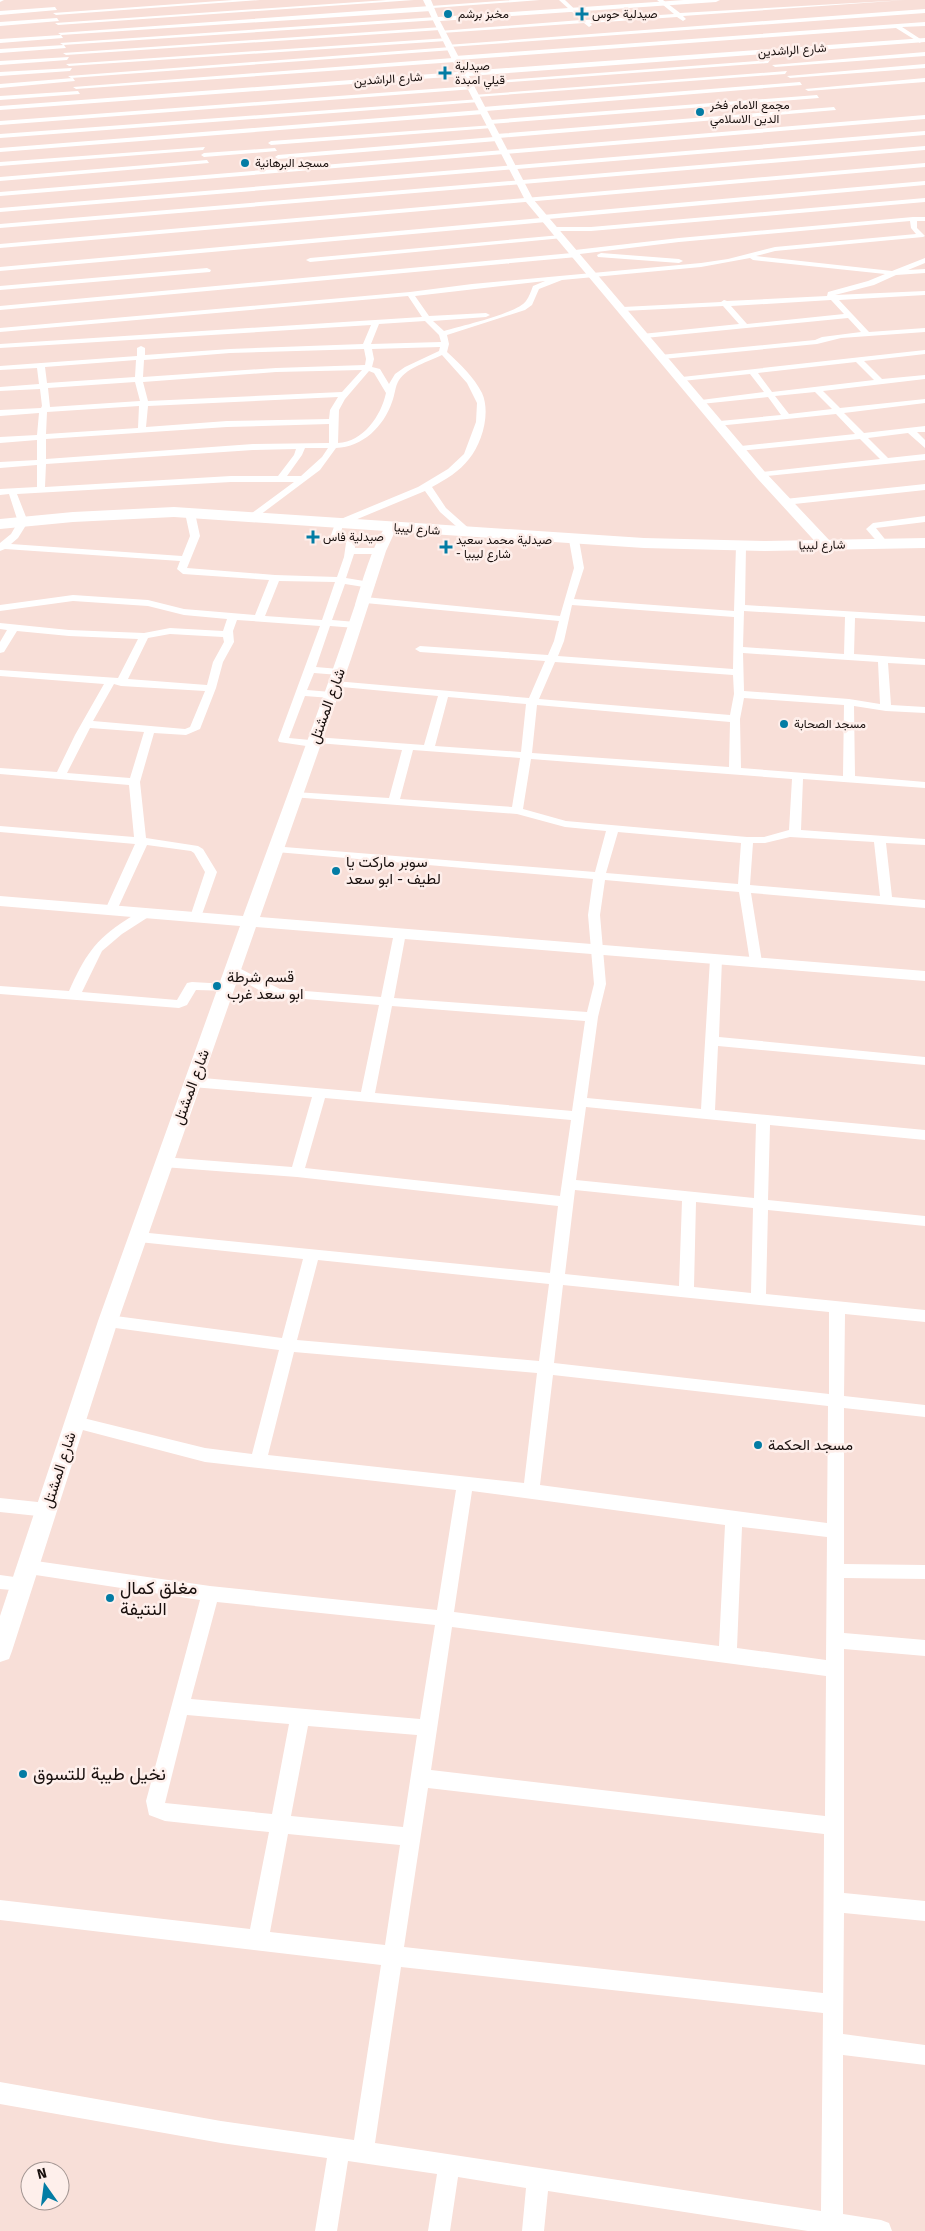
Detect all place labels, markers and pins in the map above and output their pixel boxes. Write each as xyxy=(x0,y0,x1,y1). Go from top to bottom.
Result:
place label: مخبز برشم xyxy=(458,7,509,22)
place label: صيدلية حوس xyxy=(592,7,658,22)
marker: مخبز برشم xyxy=(442,8,454,20)
marker: صيدلية حوس xyxy=(576,8,588,20)
place label: صيدلية قيلي امبدة xyxy=(455,59,505,90)
marker: صيدلية قيلي امبدة xyxy=(439,67,451,79)
place label: مجمع الامام فخر الدين الاسلامي xyxy=(709,98,790,129)
marker: مجمع الامام فخر الدين الاسلامي xyxy=(694,106,706,118)
place label: مسجد البرهانية xyxy=(255,156,329,171)
marker: مسجد البرهانية xyxy=(239,157,251,169)
place label: صيدلية فاس xyxy=(323,530,384,545)
marker: صيدلية فاس xyxy=(307,531,319,543)
place label: صيدلية محمد سعيد - شارع ليبيا xyxy=(456,533,552,563)
marker: صيدلية محمد سعيد - شارع ليبيا xyxy=(440,541,452,553)
place label: مسجد الصحابة xyxy=(794,717,866,731)
marker: مسجد الصحابة xyxy=(778,718,790,730)
place label: سوبر ماركت يا لطيف - ابو سعد xyxy=(346,853,441,888)
marker: سوبر ماركت يا لطيف - ابو سعد xyxy=(330,865,342,877)
place label: قسم شرطة ابو سعد غرب xyxy=(227,968,303,1003)
marker: قسم شرطة ابو سعد غرب xyxy=(211,980,223,992)
place label: مسجد الحكمة xyxy=(768,1436,853,1454)
marker: مسجد الحكمة xyxy=(752,1439,764,1451)
place label: مغلق كمال النتيفة xyxy=(120,1577,197,1620)
marker: مغلق كمال النتيفة xyxy=(104,1592,116,1604)
place label: نخيل طيبة للتسوق xyxy=(33,1763,166,1785)
marker: نخيل طيبة للتسوق xyxy=(17,1768,29,1780)

